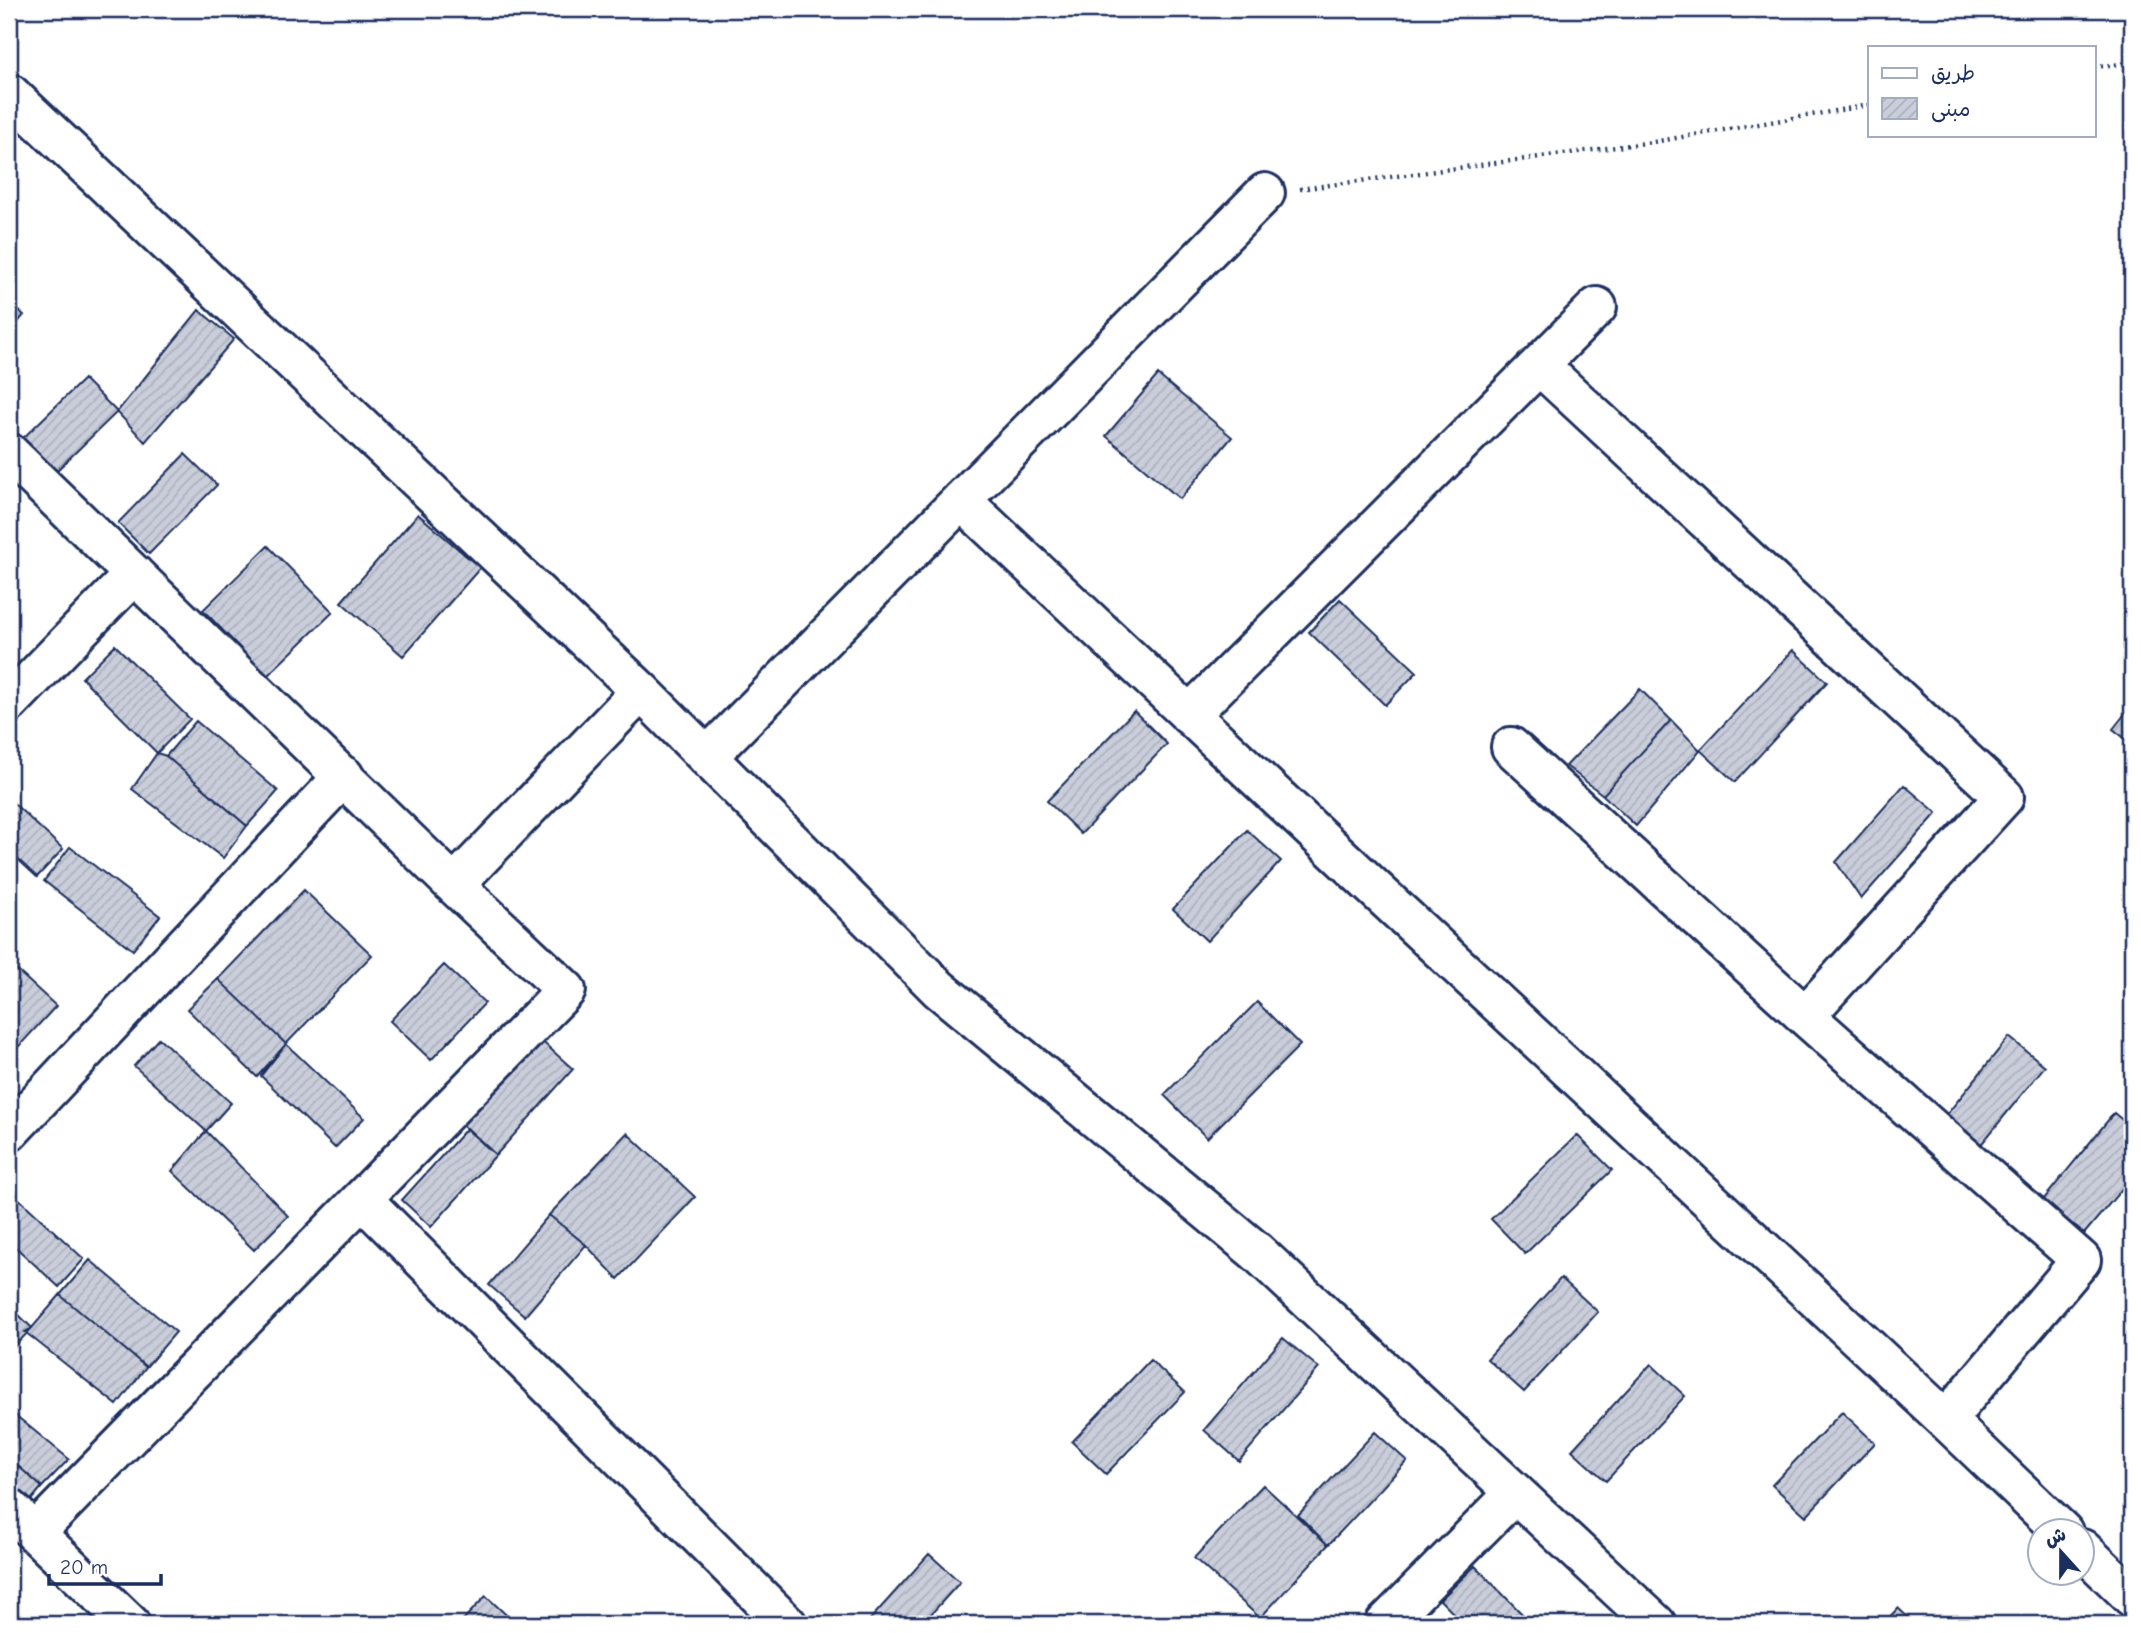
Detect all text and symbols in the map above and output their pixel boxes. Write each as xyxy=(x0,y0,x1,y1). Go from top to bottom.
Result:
legend xyxy=(1868,46,2096,136)
text: طريق xyxy=(1931,61,1975,85)
text: مبنى xyxy=(1931,97,1970,123)
north arrow xyxy=(2025,1518,2096,1588)
text: ش xyxy=(2042,1523,2069,1551)
scale bar xyxy=(49,1542,161,1586)
text: 20 m xyxy=(60,1555,108,1579)

